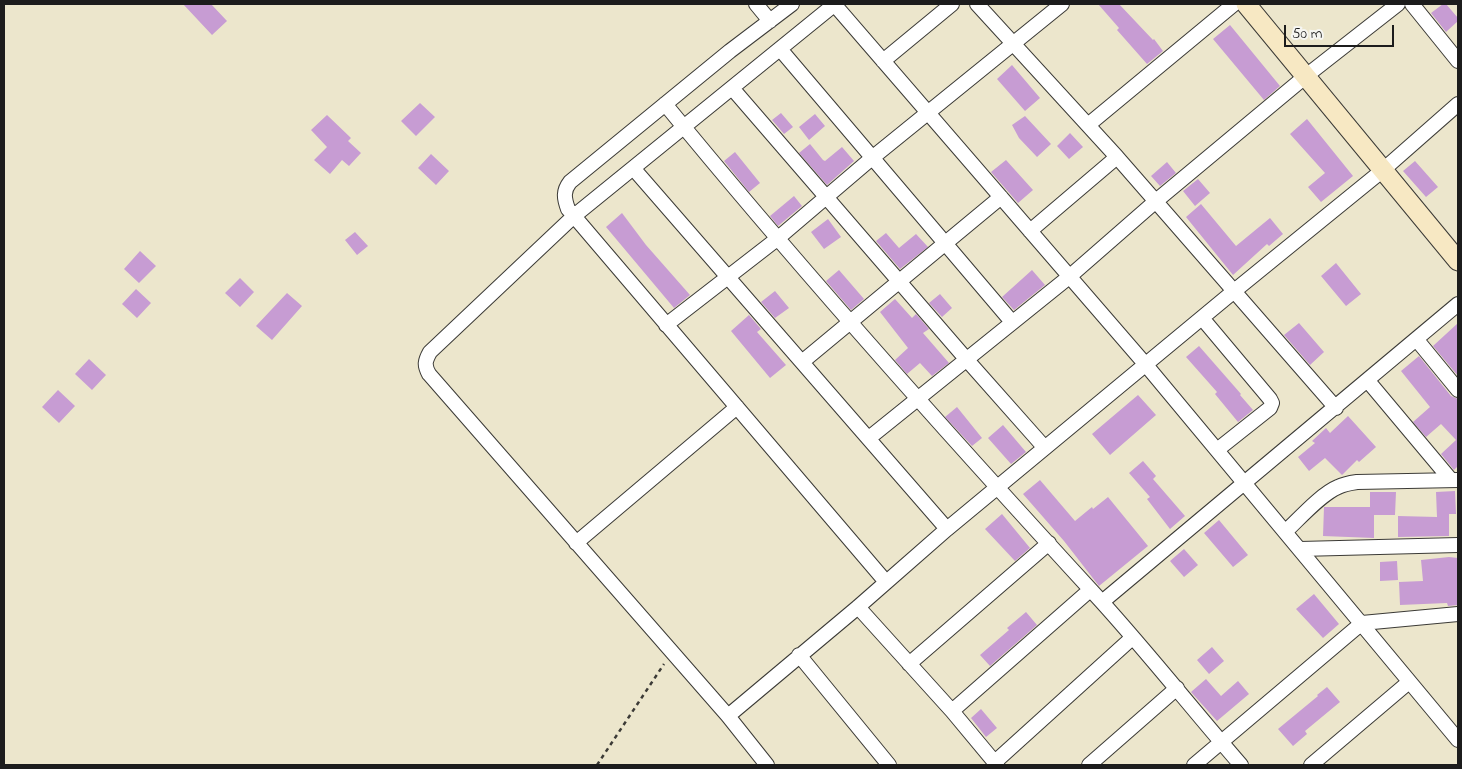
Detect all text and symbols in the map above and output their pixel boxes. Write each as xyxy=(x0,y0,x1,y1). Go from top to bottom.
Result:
scale bar xyxy=(1287,15,1397,47)
text: 50 m xyxy=(1292,23,1322,45)

